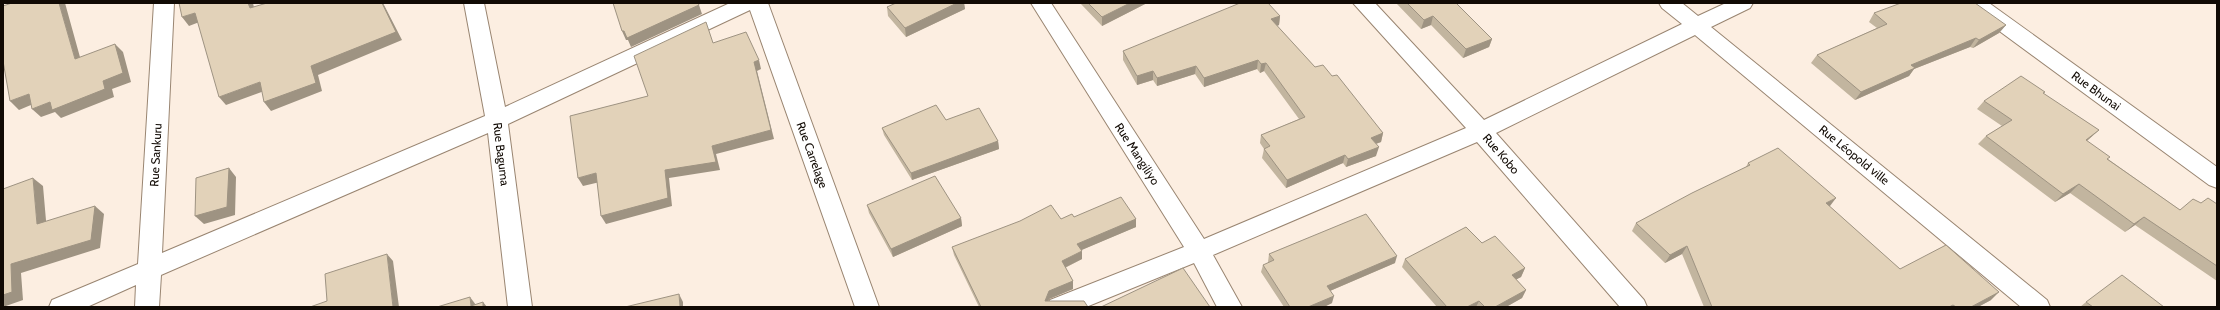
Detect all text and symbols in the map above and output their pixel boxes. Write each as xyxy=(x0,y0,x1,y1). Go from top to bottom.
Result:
street label: Rue Bhunai xyxy=(2069,68,2124,113)
street label: Rue Carrelage xyxy=(794,120,831,190)
street label: Rue Mangiliyo xyxy=(1112,120,1163,188)
street label: Rue Baguma xyxy=(490,121,513,187)
street label: Rue Léopold ville xyxy=(1816,122,1893,188)
street label: Rue Sankuru xyxy=(146,123,165,187)
street label: Rue Kobo xyxy=(1480,130,1523,177)

